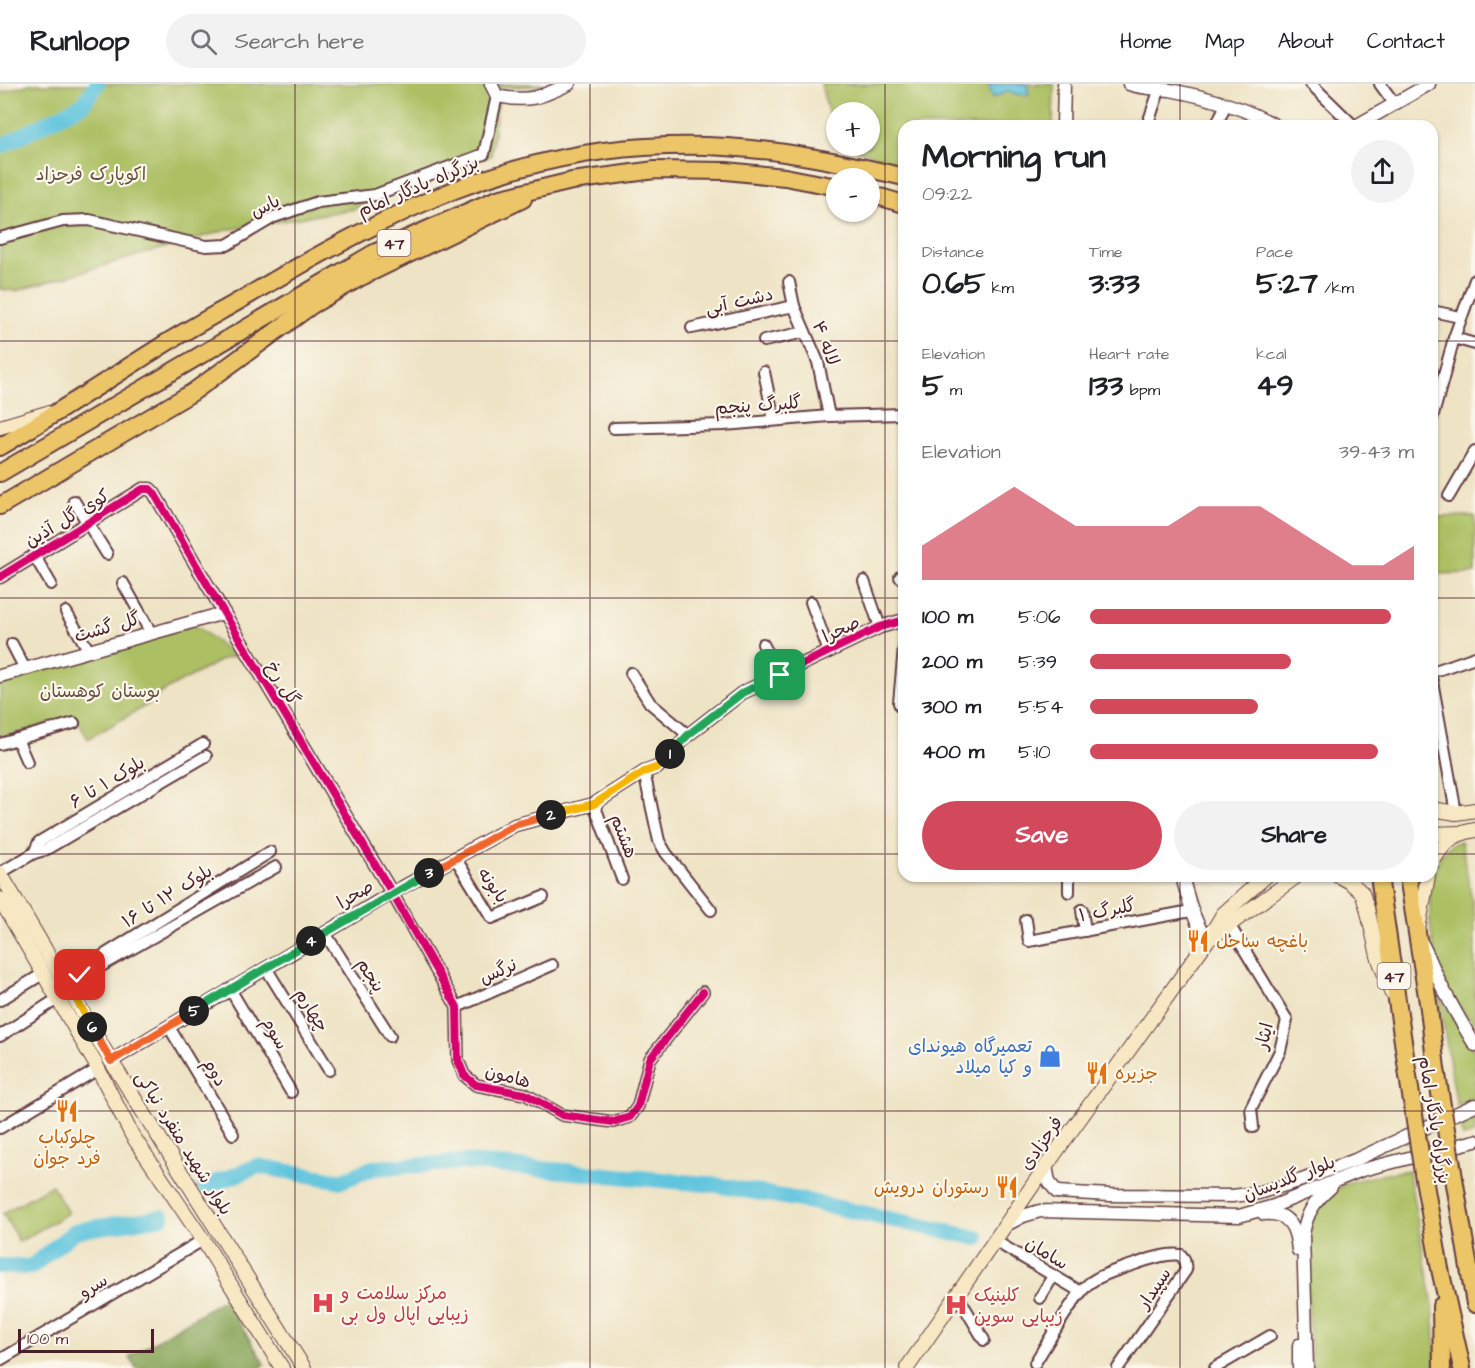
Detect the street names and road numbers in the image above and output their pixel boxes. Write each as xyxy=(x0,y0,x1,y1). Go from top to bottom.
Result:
street label: بزرگراه یادگار امام xyxy=(354,150,483,224)
street label: یاس xyxy=(246,189,284,224)
road number: 47 xyxy=(378,230,410,256)
street label: دشت آبی xyxy=(703,282,776,321)
street label: لاله ۴ xyxy=(806,317,845,369)
street label: گلبرگ پنجم xyxy=(714,390,803,422)
street label: کوی گل آذین xyxy=(20,483,115,554)
street label: گل گشت xyxy=(71,606,143,649)
street label: صحرا xyxy=(818,610,864,649)
street label: گل رخ xyxy=(260,656,306,710)
street label: بلوک ۱ تا ۶ xyxy=(65,750,150,815)
street label: هشتم xyxy=(603,810,643,862)
street label: بلوک ۱۲ تا ۱۶ xyxy=(117,859,217,934)
street label: بابونه xyxy=(471,862,514,908)
street label: صحرا xyxy=(332,874,378,915)
street label: گلبرگ ۱ xyxy=(1077,893,1138,928)
street label: نرگس xyxy=(475,952,521,991)
street label: پنجم xyxy=(350,953,391,998)
road number: 47 xyxy=(1378,963,1410,989)
street label: چهارم xyxy=(288,983,335,1038)
street label: سوم xyxy=(254,1012,294,1055)
street label: ایثار xyxy=(1249,1020,1280,1054)
street label: دوم xyxy=(195,1053,233,1092)
street label: بزرگراه یادگار امام xyxy=(1411,1054,1457,1186)
street label: هامون xyxy=(483,1058,533,1094)
street label: بلوار شهید منفرد نیاکی xyxy=(129,1066,238,1220)
street label: فرحزادی xyxy=(1014,1111,1069,1175)
street label: بلوار گلدیسان xyxy=(1240,1149,1339,1207)
street label: سامان xyxy=(1021,1231,1073,1276)
street label: سپیدار xyxy=(1130,1263,1177,1316)
street label: سرو xyxy=(73,1268,113,1305)

